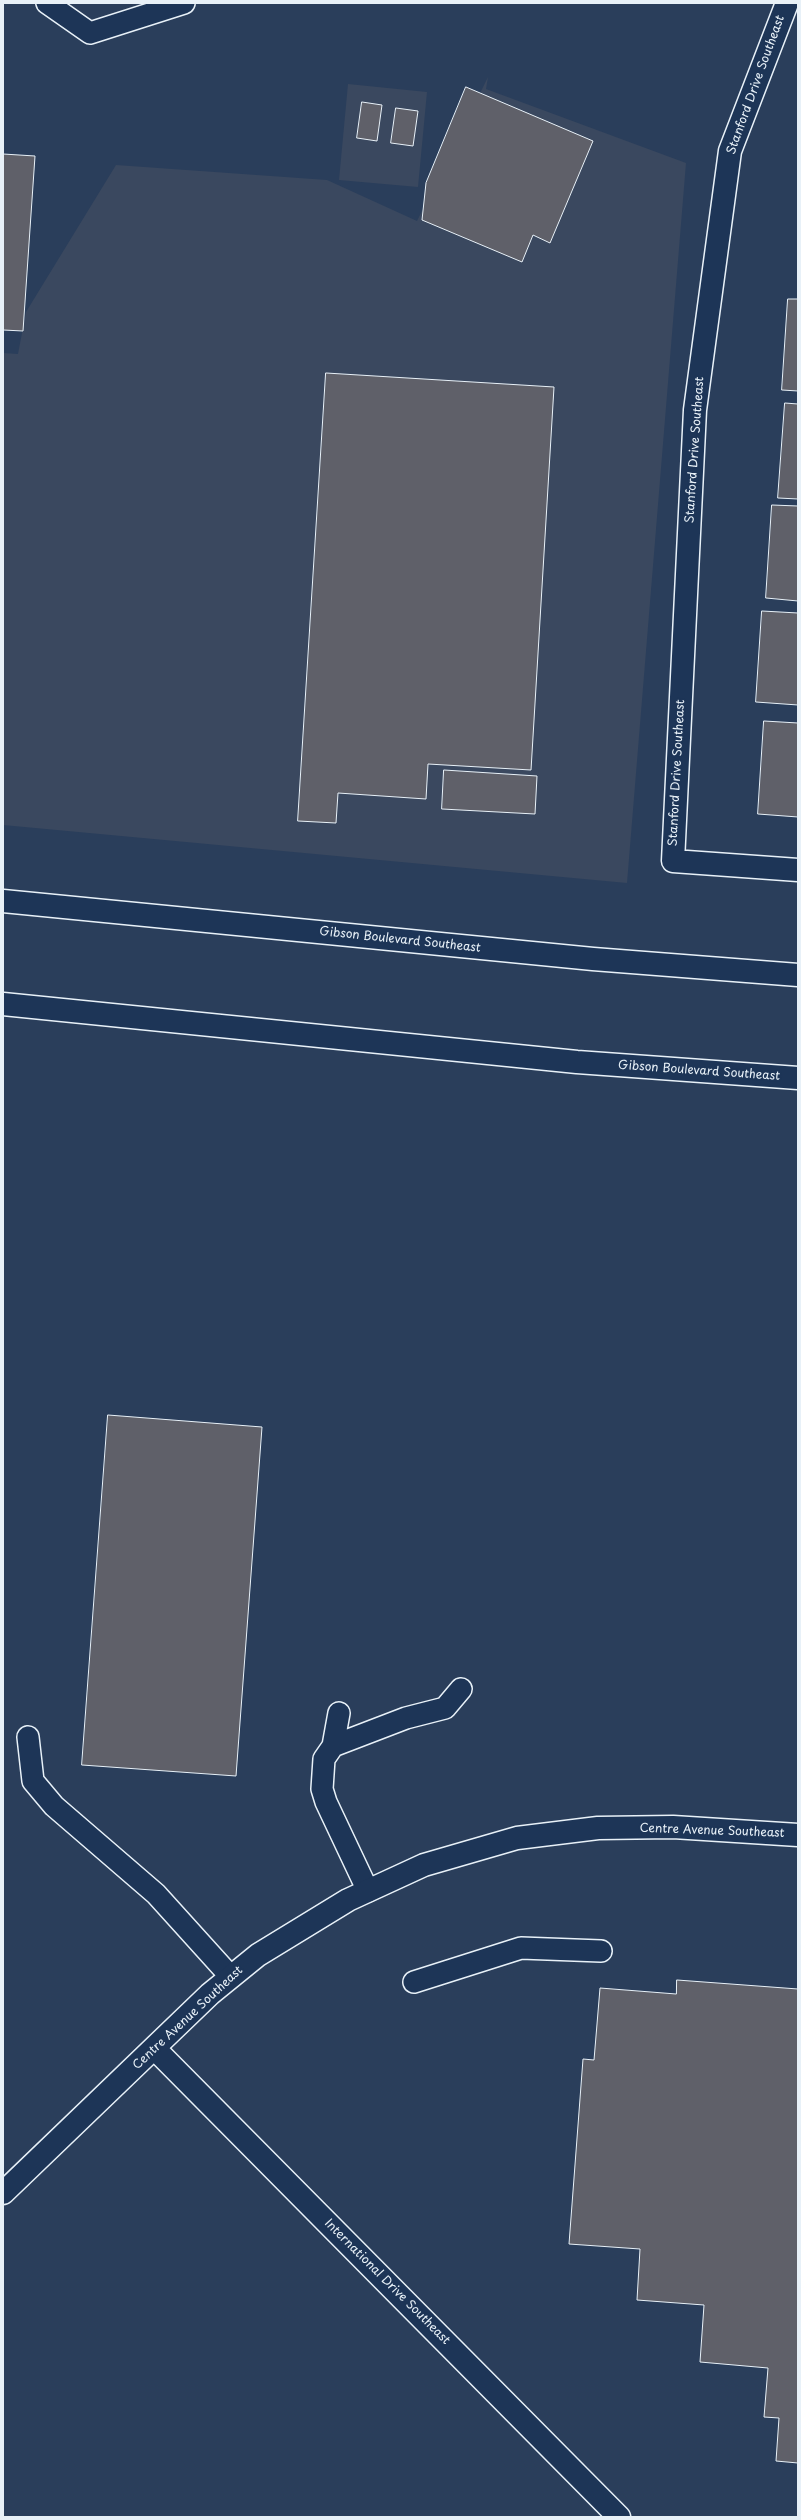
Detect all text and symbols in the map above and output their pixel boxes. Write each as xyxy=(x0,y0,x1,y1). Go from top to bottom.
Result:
street label: Stanford Drive Southeast xyxy=(724,13,788,157)
street label: Stanford Drive Southeast xyxy=(683,376,707,524)
street label: Stanford Drive Southeast xyxy=(666,699,688,847)
street label: Gibson Boulevard Southeast xyxy=(319,924,481,956)
street label: Gibson Boulevard Southeast xyxy=(618,1058,780,1084)
street label: Centre Avenue Southeast xyxy=(639,1821,785,1841)
street label: Centre Avenue Southeast xyxy=(130,1963,246,2073)
street label: International Drive Southeast xyxy=(321,2216,453,2348)

